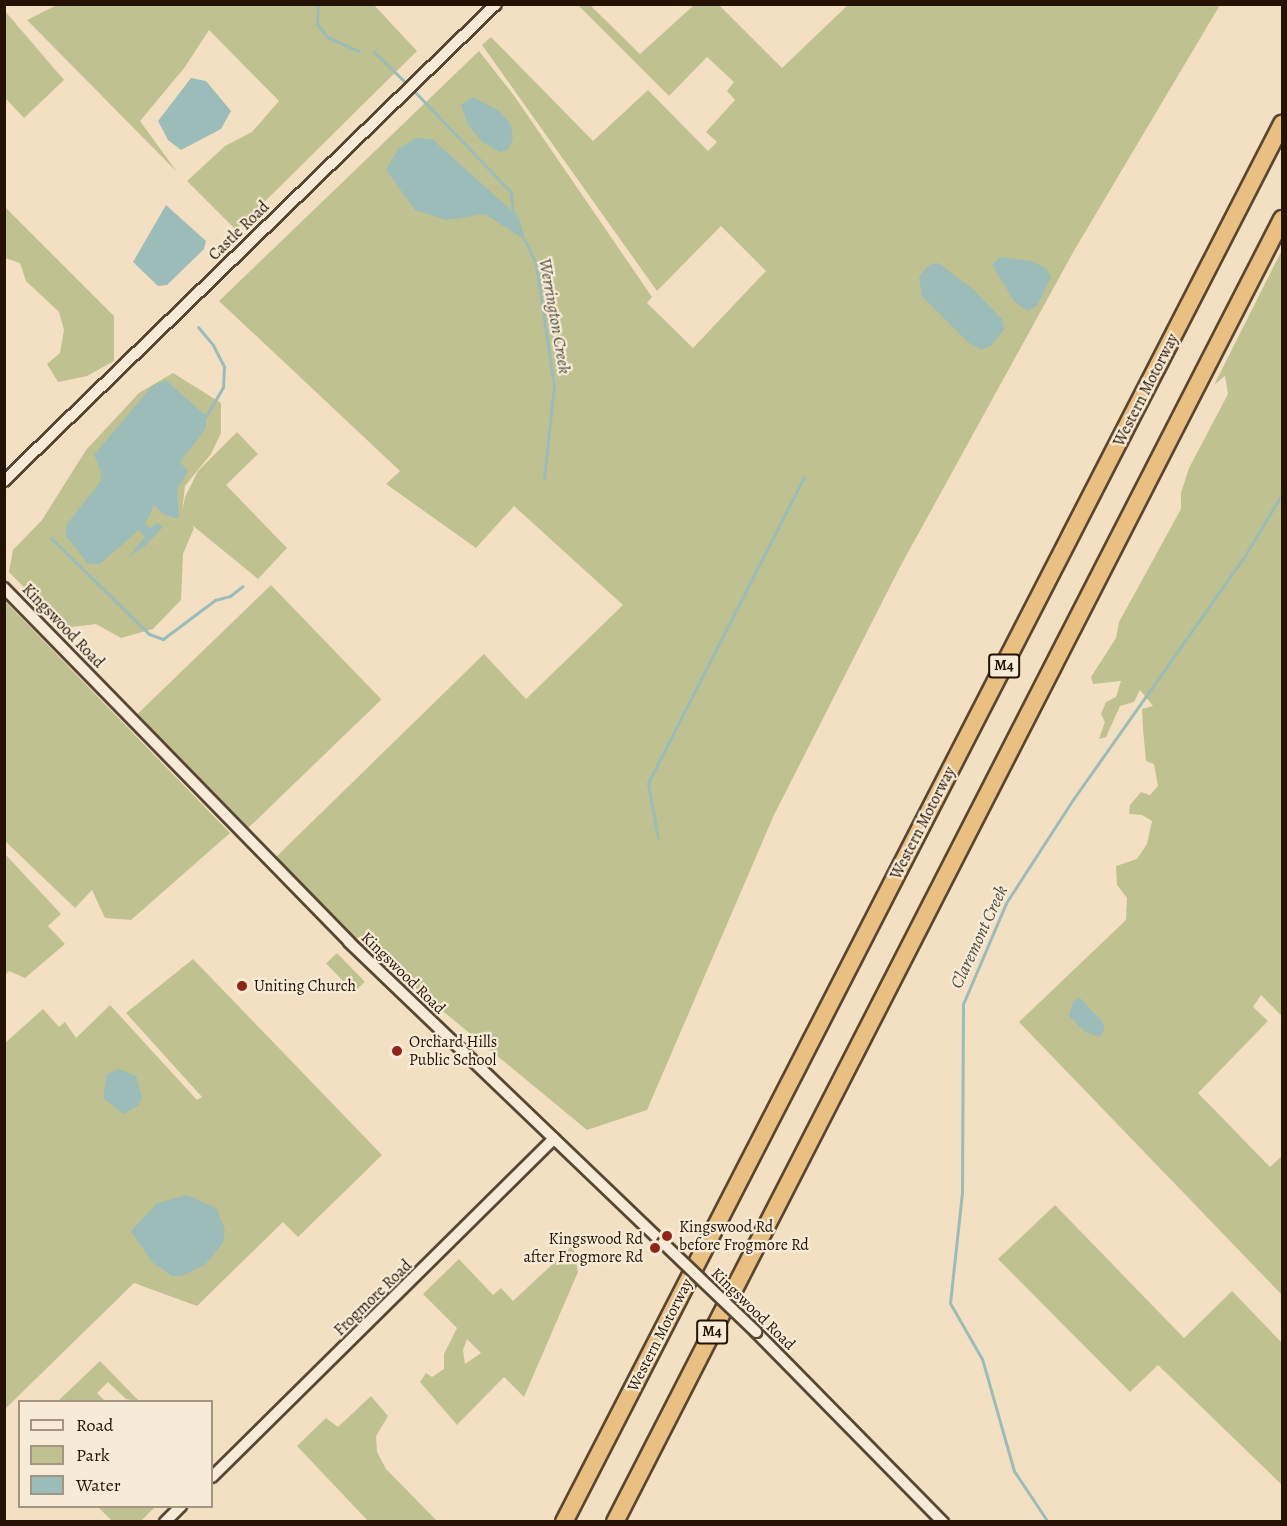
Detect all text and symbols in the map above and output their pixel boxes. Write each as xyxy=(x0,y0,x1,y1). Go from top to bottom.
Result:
street label: Castle Road xyxy=(205,197,273,265)
water label: Werrington Creek xyxy=(534,257,576,375)
street label: Western Motorway xyxy=(1109,330,1183,450)
street label: Kingswood Road xyxy=(18,580,108,672)
road number: M4 xyxy=(988,654,1020,678)
street label: Western Motorway xyxy=(886,763,960,883)
water label: Claremont Creek xyxy=(946,882,1012,992)
street label: Kingswood Road xyxy=(357,928,449,1018)
place label: Uniting Church xyxy=(254,976,356,996)
marker: Uniting Church xyxy=(235,979,249,993)
place label: Orchard Hills Public School xyxy=(409,1032,497,1070)
marker: Orchard Hills Public School xyxy=(390,1044,404,1058)
place label: Kingswood Rd before Frogmore Rd xyxy=(679,1217,809,1255)
place label: Kingswood Rd after Frogmore Rd xyxy=(523,1229,643,1267)
marker: Kingswood Rd before Frogmore Rd xyxy=(660,1229,674,1243)
marker: Kingswood Rd after Frogmore Rd xyxy=(648,1241,662,1255)
street label: Frogmore Road xyxy=(330,1256,416,1340)
street label: Kingswood Road xyxy=(707,1264,799,1354)
street label: Western Motorway xyxy=(623,1275,697,1395)
road number: M4 xyxy=(696,1320,728,1344)
legend xyxy=(18,1400,213,1508)
text: Road xyxy=(76,1413,113,1437)
text: Park xyxy=(76,1443,110,1467)
text: Water xyxy=(76,1473,121,1497)

